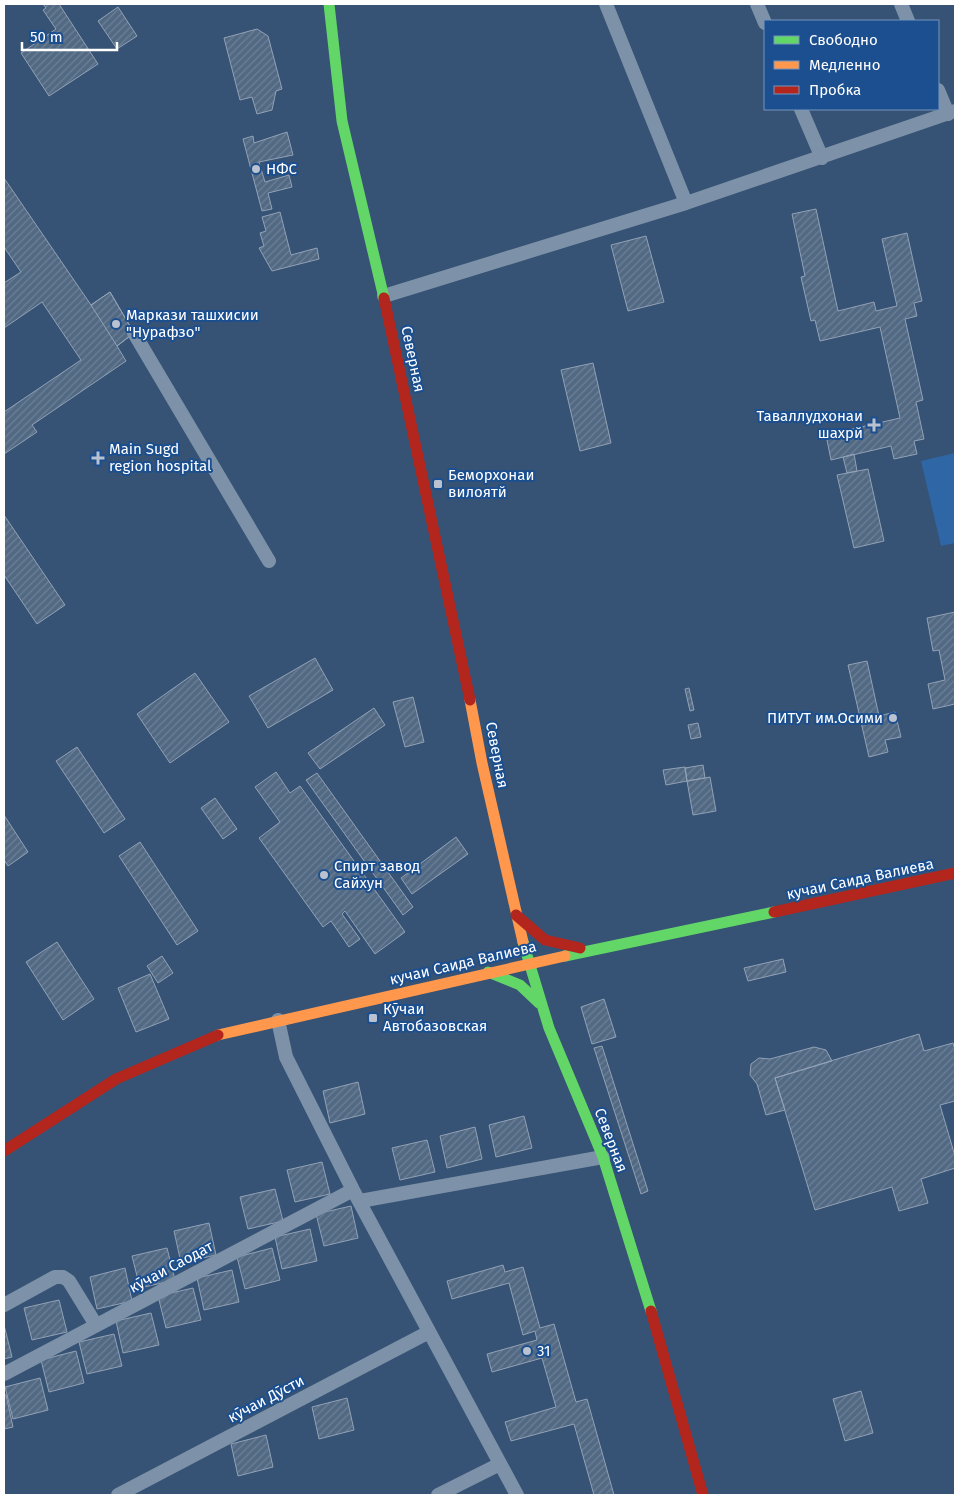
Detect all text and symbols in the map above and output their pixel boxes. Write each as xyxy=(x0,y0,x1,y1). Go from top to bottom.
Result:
scale bar xyxy=(22,20,118,52)
legend xyxy=(764,20,939,110)
text: 50 m xyxy=(30,28,63,46)
text: Свободно xyxy=(809,31,878,49)
text: Медленно xyxy=(809,56,881,74)
text: Пробка xyxy=(809,81,861,99)
place label: НФС xyxy=(266,160,298,178)
marker: НФС xyxy=(250,163,262,175)
place label: Маркази ташхисии "Нурафзо" xyxy=(126,306,259,341)
marker: Маркази ташхисии "Нурафзо" xyxy=(110,318,122,330)
street label: Северная xyxy=(397,324,429,394)
place label: Таваллудхонаи шахрй xyxy=(757,407,863,442)
marker: Таваллудхонаи шахрй xyxy=(867,418,881,432)
place label: Main Sugd region hospital xyxy=(109,440,212,475)
marker: Main Sugd region hospital xyxy=(91,451,105,465)
place label: Беморхонаи вилоятй xyxy=(448,466,534,501)
marker: Беморхонаи вилоятй xyxy=(432,478,444,490)
place label: ПИТУТ им.Осими xyxy=(767,709,883,727)
marker: ПИТУТ им.Осими xyxy=(887,712,899,724)
street label: Северная xyxy=(482,720,512,790)
street label: кучаи Саида Валиева xyxy=(785,855,935,903)
place label: Спирт завод Сайхун xyxy=(334,857,420,892)
marker: Спирт завод Сайхун xyxy=(318,869,330,881)
street label: кучаи Саида Валиева xyxy=(388,937,538,989)
place label: Кӯчаи Автобазовская xyxy=(383,1000,487,1035)
marker: Кӯчаи Автобазовская xyxy=(367,1012,379,1024)
street label: Северная xyxy=(591,1105,631,1175)
street label: кӯчаи Саодат xyxy=(126,1237,216,1297)
place label: 31 xyxy=(537,1342,551,1360)
marker: 31 xyxy=(521,1345,533,1357)
street label: кӯчаи Дӯсти xyxy=(225,1371,307,1427)

